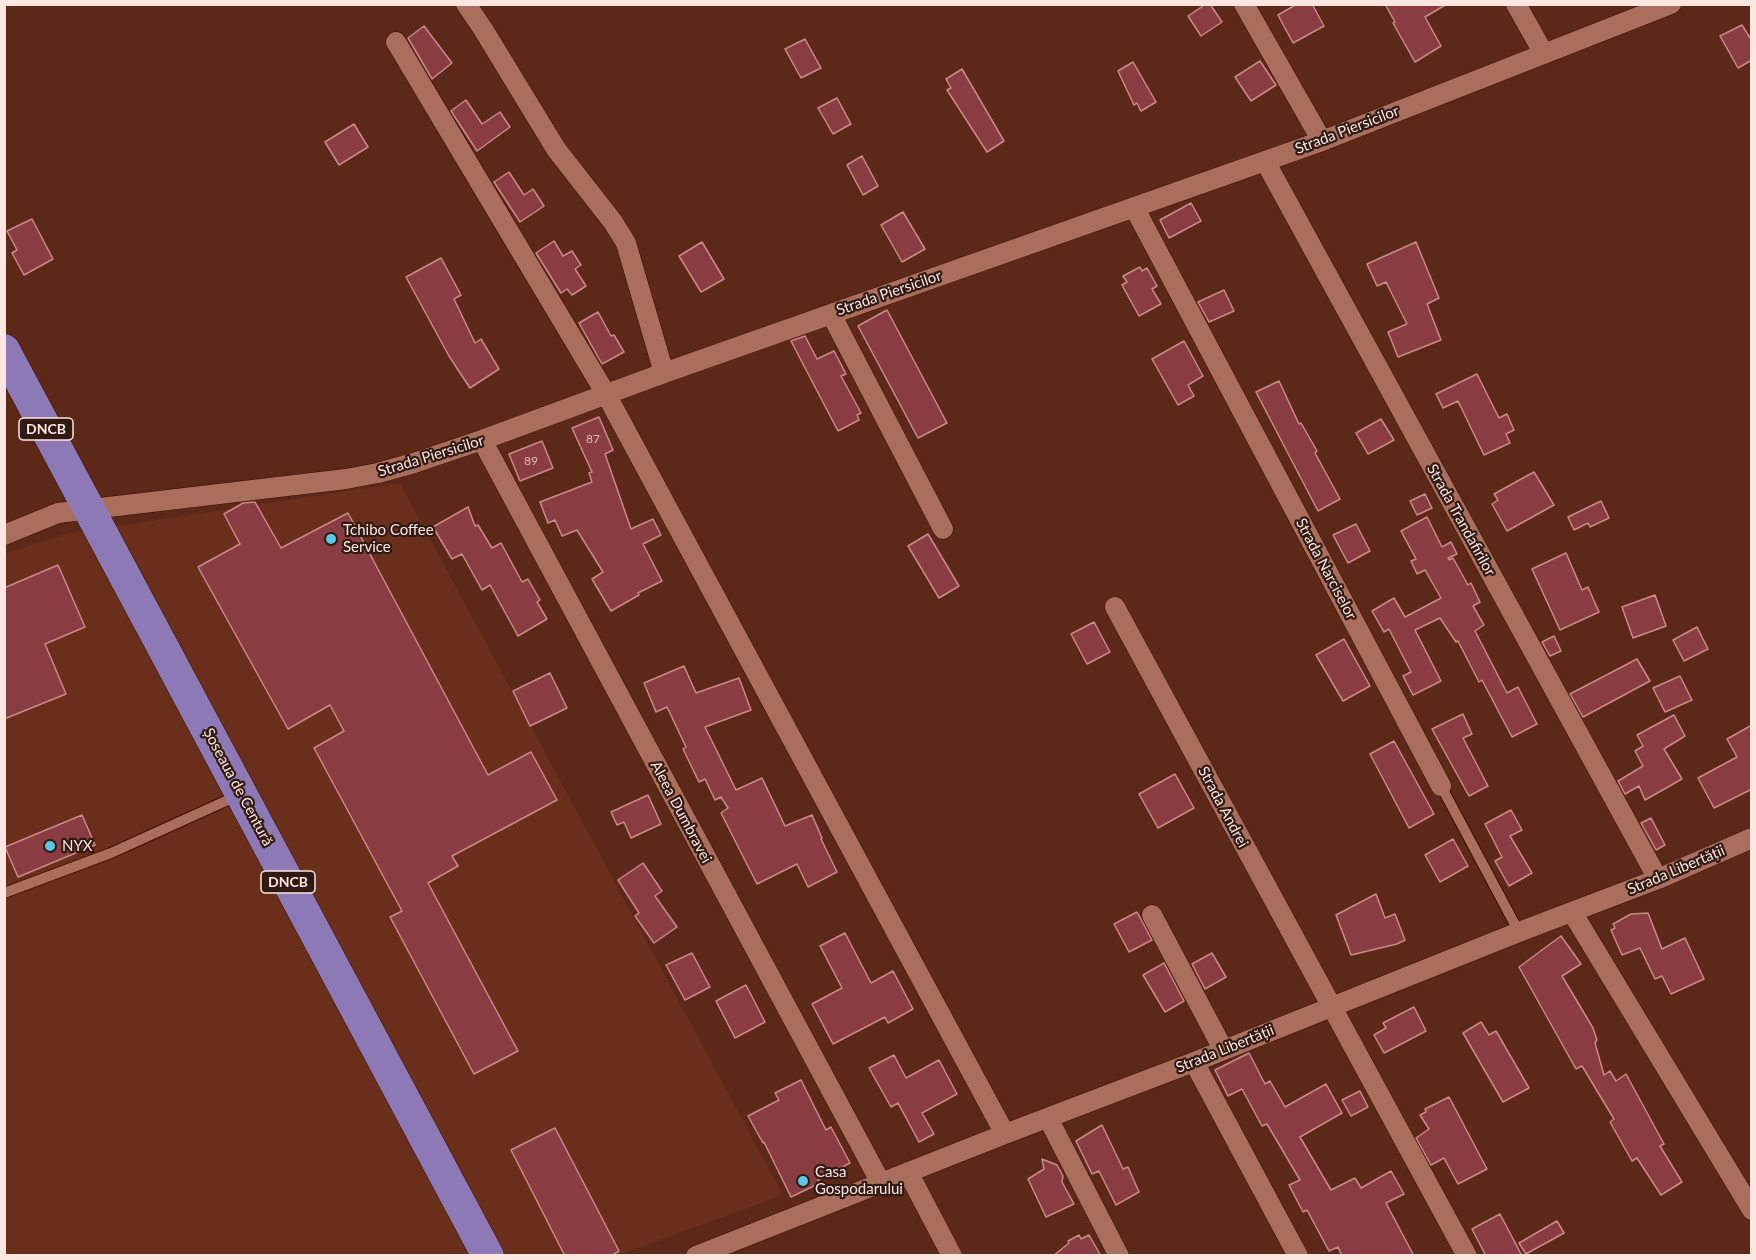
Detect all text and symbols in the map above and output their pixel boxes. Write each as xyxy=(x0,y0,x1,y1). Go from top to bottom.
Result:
street label: Strada Piersicilor xyxy=(1292,102,1402,158)
street label: Strada Piersicilor xyxy=(834,267,944,319)
road number: DNCB xyxy=(19,418,73,440)
street label: Strada Piersicilor xyxy=(376,431,486,481)
house number: 87 xyxy=(586,432,600,446)
house number: 89 xyxy=(524,454,538,468)
street label: Strada Trandafirilor xyxy=(1423,461,1499,579)
street label: Strada Narciselor xyxy=(1292,515,1360,623)
place label: Tchibo Coffee Service xyxy=(343,521,434,556)
marker: Tchibo Coffee Service xyxy=(324,532,338,546)
street label: Șoseaua de Centură xyxy=(199,725,277,849)
street label: Aleea Dumbravei xyxy=(647,758,715,866)
street label: Strada Andrei xyxy=(1194,763,1252,851)
place label: NYX xyxy=(62,837,93,855)
marker: NYX xyxy=(43,839,57,853)
street label: Strada Libertății xyxy=(1625,841,1727,899)
road number: DNCB xyxy=(261,871,315,893)
street label: Strada Libertății xyxy=(1173,1021,1277,1077)
place label: Casa Gospodarului xyxy=(815,1163,903,1198)
marker: Casa Gospodarului xyxy=(796,1174,810,1188)

